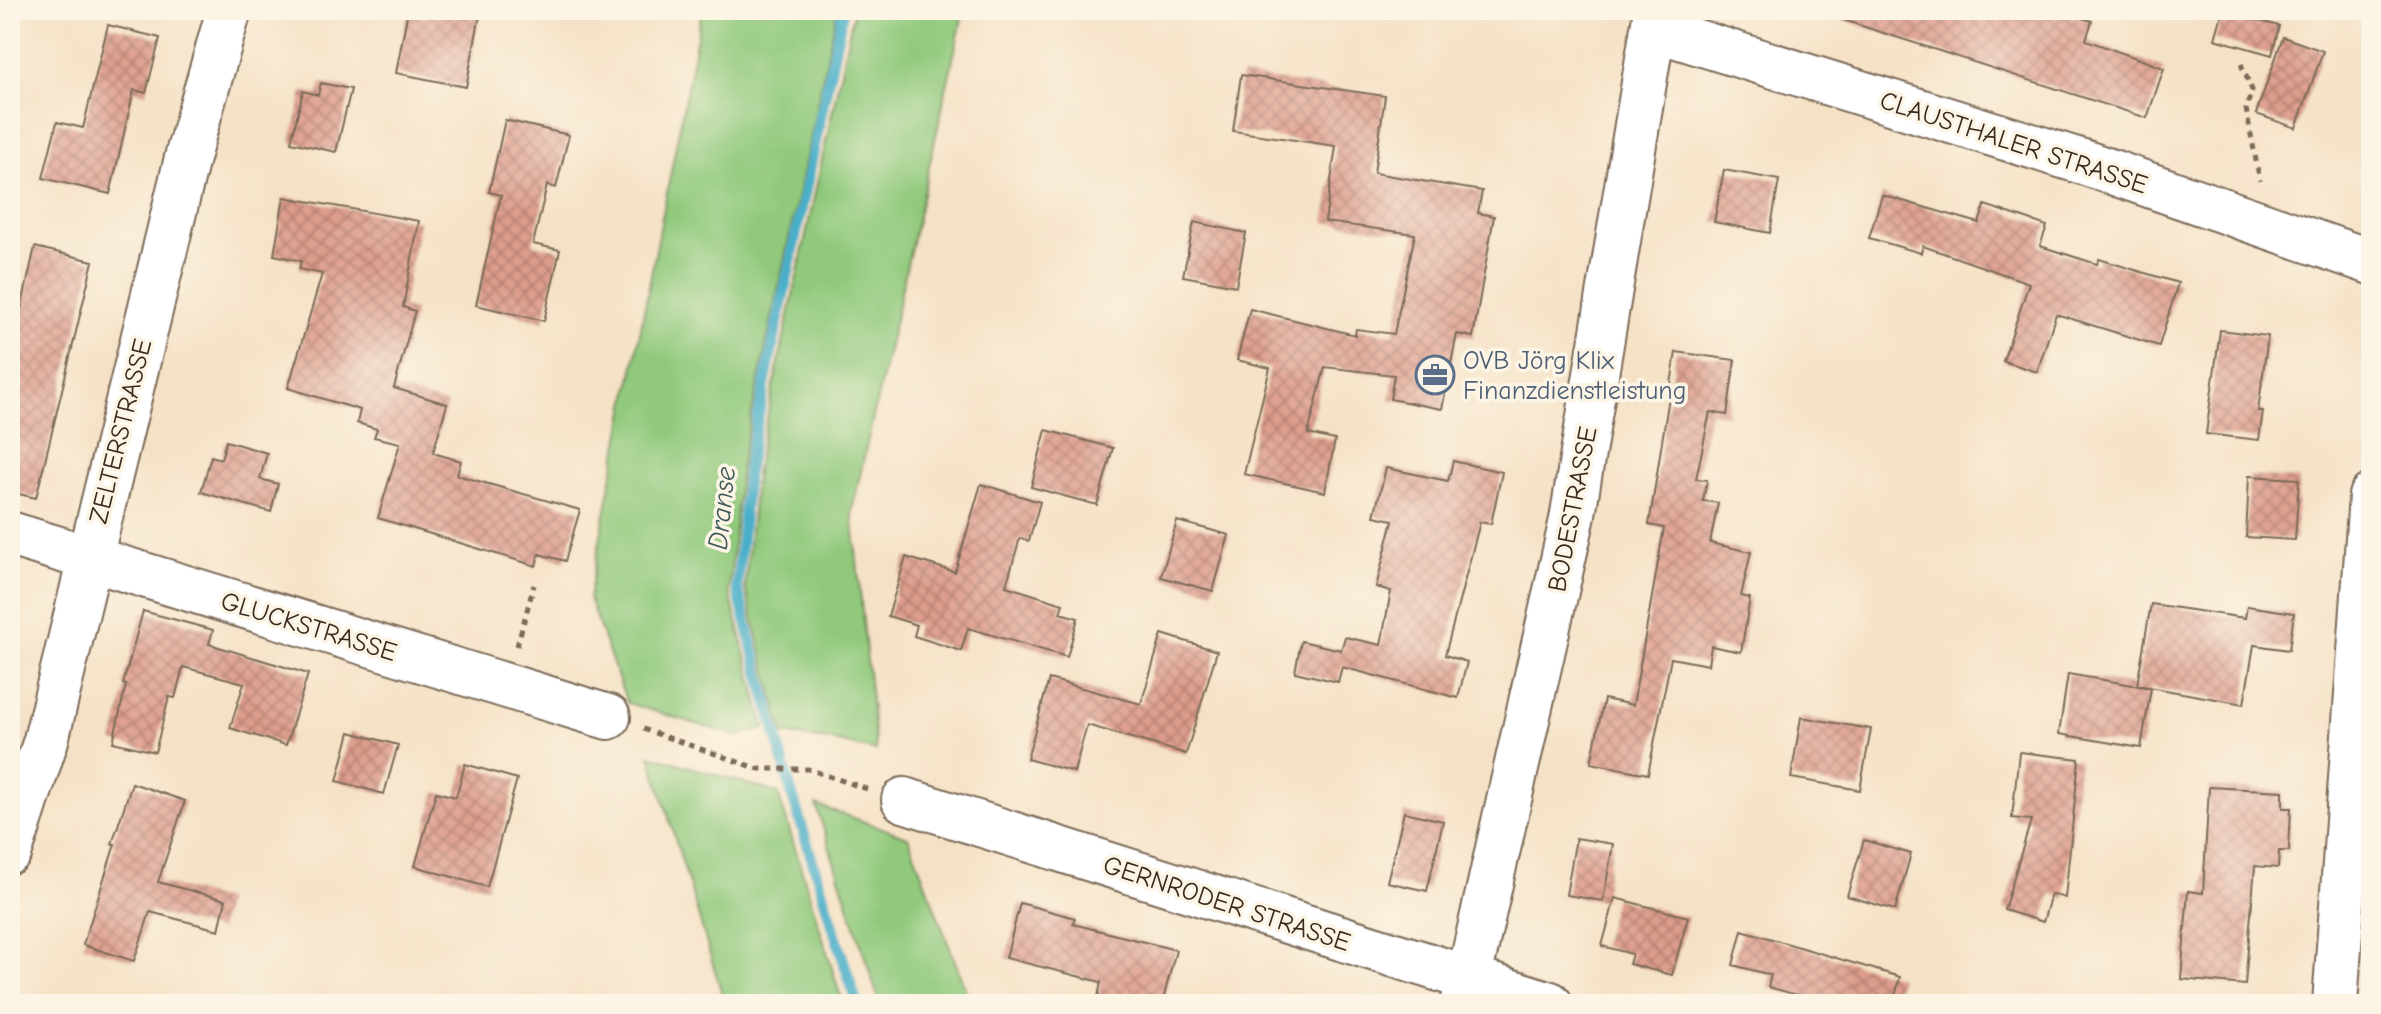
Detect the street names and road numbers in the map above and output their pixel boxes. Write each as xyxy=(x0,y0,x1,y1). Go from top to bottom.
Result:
street label: CLAUSTHALER STRASSE xyxy=(1876,85,2151,200)
street label: ZELTERSTRASSE xyxy=(84,336,158,527)
street label: BODESTRASSE xyxy=(1542,424,1604,594)
street label: GLUCKSTRASSE xyxy=(217,586,400,668)
street label: GERNRODER STRASSE xyxy=(1099,850,1354,958)

